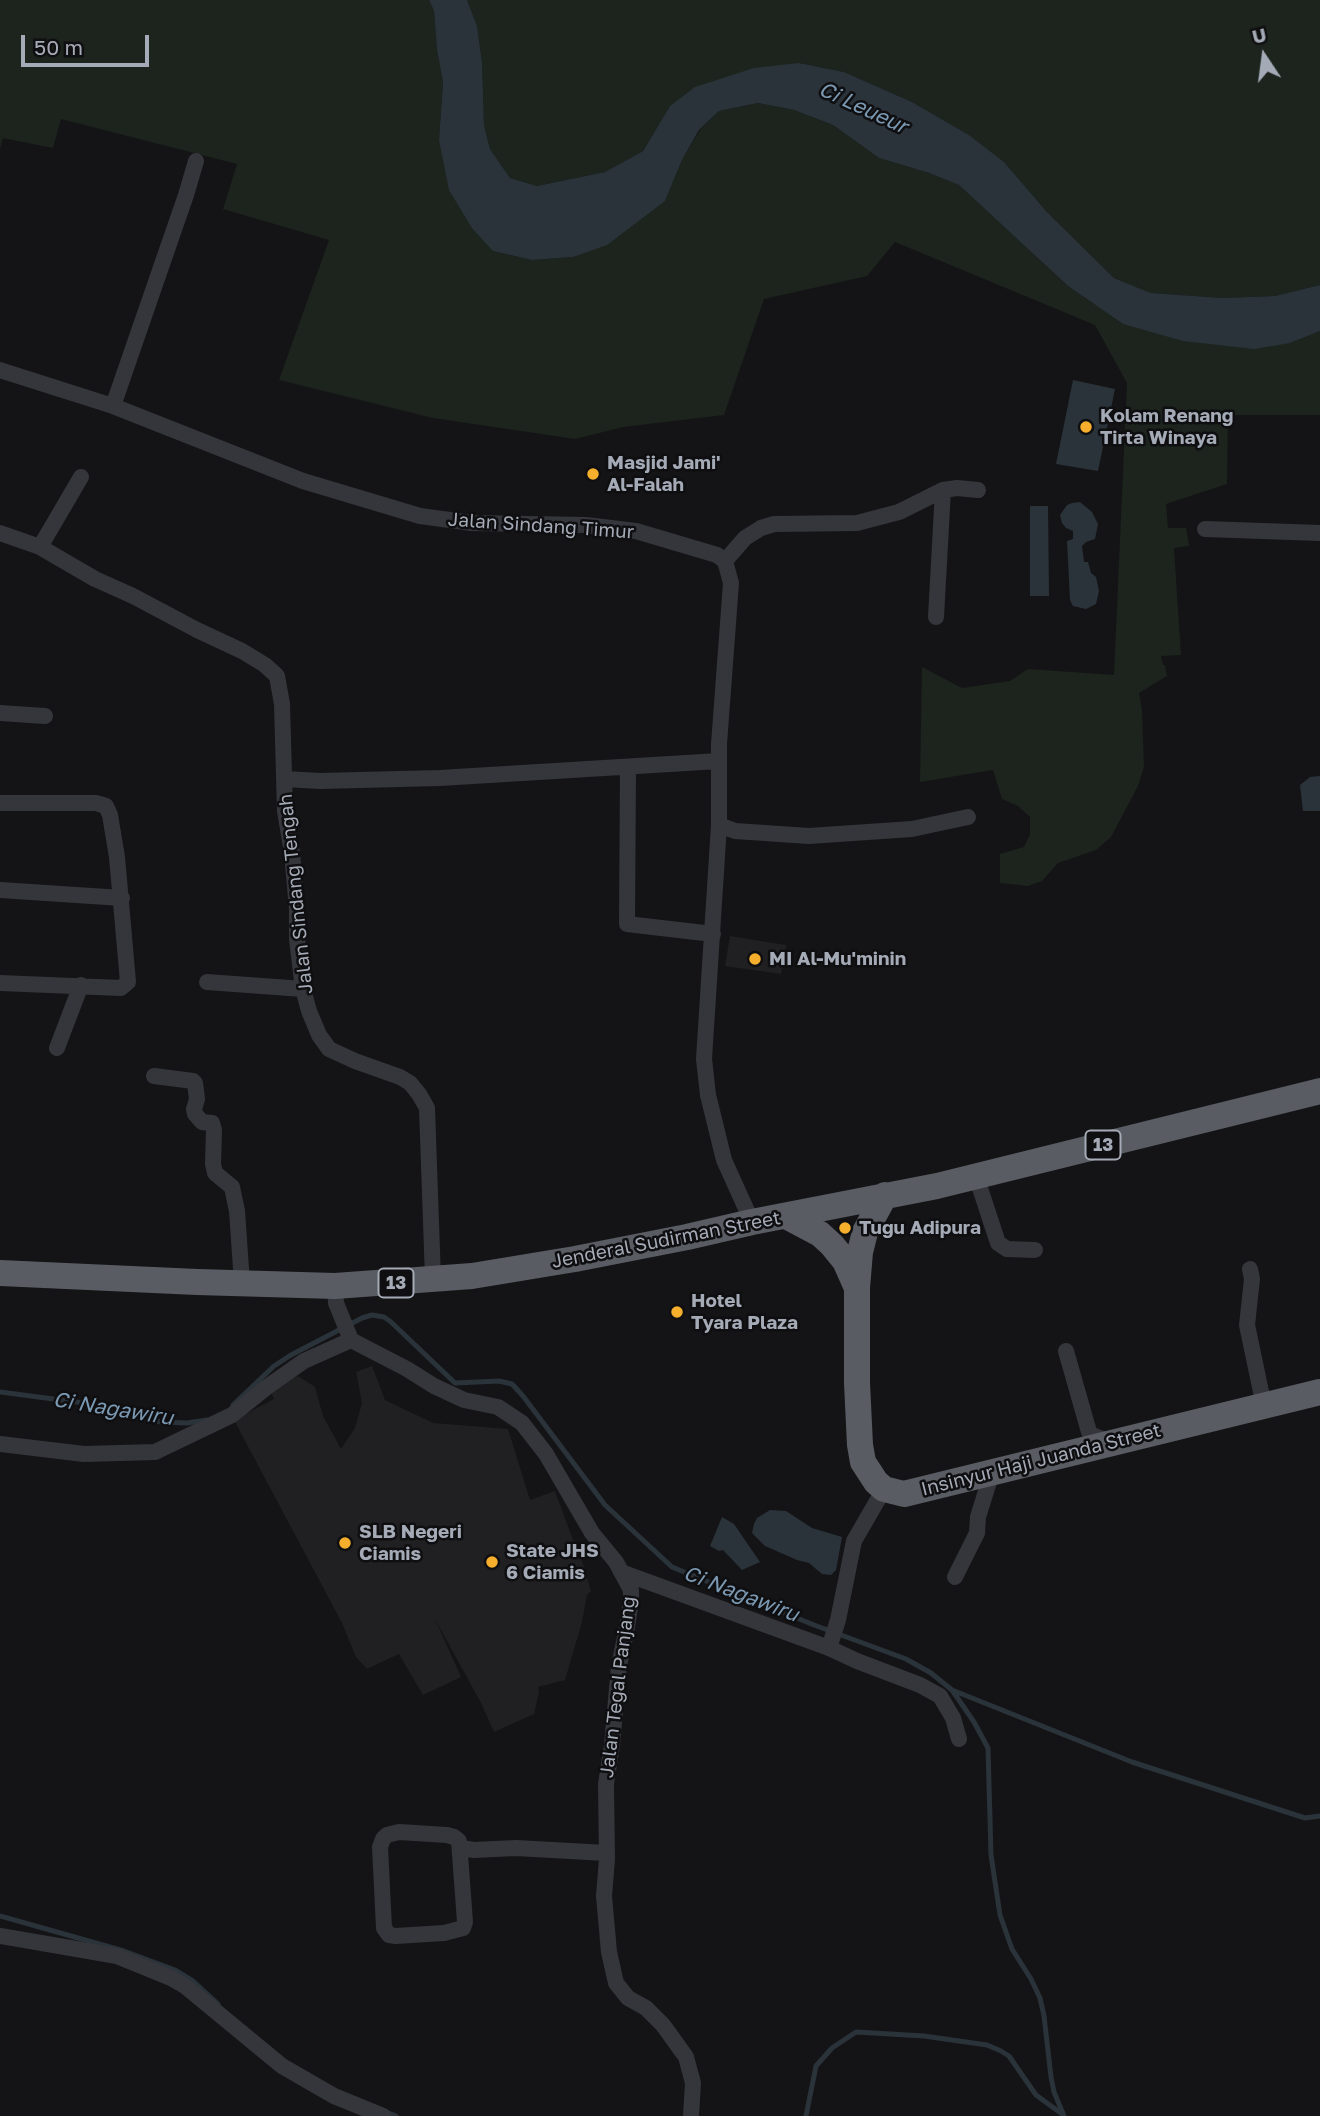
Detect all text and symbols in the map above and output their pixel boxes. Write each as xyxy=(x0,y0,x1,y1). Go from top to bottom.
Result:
scale bar xyxy=(24,21,152,65)
north arrow xyxy=(1229,21,1299,91)
text: U xyxy=(1250,22,1269,48)
text: 50 m xyxy=(34,34,83,60)
water label: Ci Leueur xyxy=(815,77,911,139)
place label: Kolam Renang Tirta Winaya xyxy=(1100,405,1233,449)
marker: Kolam Renang Tirta Winaya xyxy=(1078,419,1094,435)
place label: Masjid Jami' Al-Falah xyxy=(607,452,721,496)
marker: Masjid Jami' Al-Falah xyxy=(585,466,601,482)
street label: Jalan Sindang Timur xyxy=(447,508,635,544)
street label: Jalan Sindang Tengah xyxy=(274,793,318,995)
place label: MI Al-Mu'minin xyxy=(769,948,906,970)
marker: MI Al-Mu'minin xyxy=(747,951,763,967)
road number: 13 xyxy=(1086,1130,1120,1160)
street label: Jenderal Sudirman Street xyxy=(550,1207,782,1273)
place label: Tugu Adipura xyxy=(859,1217,981,1239)
marker: Tugu Adipura xyxy=(837,1220,853,1236)
road number: 13 xyxy=(378,1268,414,1298)
place label: Hotel Tyara Plaza xyxy=(691,1290,798,1334)
marker: Hotel Tyara Plaza xyxy=(669,1304,685,1320)
water label: Ci Nagawiru xyxy=(51,1387,175,1431)
street label: Insinyur Haji Juanda Street xyxy=(919,1419,1163,1501)
place label: SLB Negeri Ciamis xyxy=(359,1521,462,1565)
marker: SLB Negeri Ciamis xyxy=(337,1535,353,1551)
place label: State JHS 6 Ciamis xyxy=(506,1540,599,1584)
marker: State JHS 6 Ciamis xyxy=(484,1554,500,1570)
water label: Ci Nagawiru xyxy=(680,1561,802,1627)
street label: Jalan Tegal Panjang xyxy=(596,1595,640,1779)

